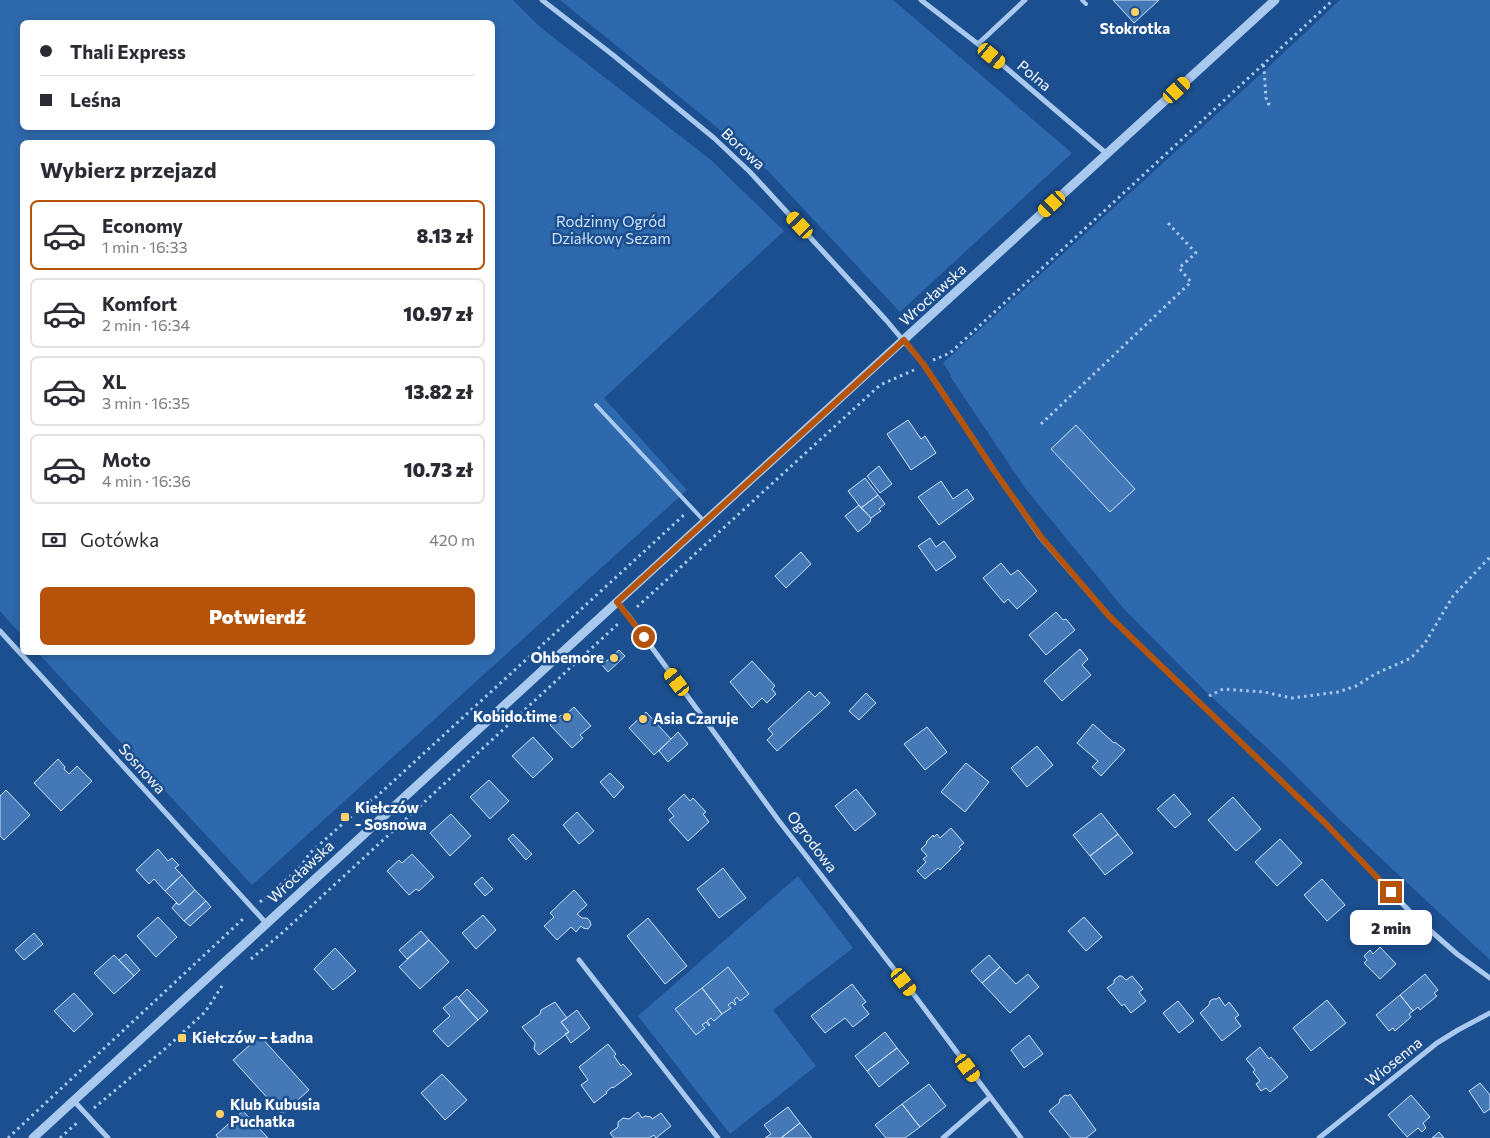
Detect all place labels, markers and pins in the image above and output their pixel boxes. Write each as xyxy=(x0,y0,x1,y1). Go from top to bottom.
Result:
marker: Stokrotka xyxy=(1129,6,1141,18)
place label: Stokrotka xyxy=(1100,19,1170,37)
place label: Ohbemore xyxy=(530,648,604,666)
marker: Ohbemore xyxy=(608,652,620,664)
place label: Kobido.time xyxy=(473,707,557,725)
place label: Asia Czaruje xyxy=(653,709,739,727)
marker: Kobido.time xyxy=(561,711,573,723)
marker: Asia Czaruje xyxy=(637,713,649,725)
place label: Kiełczów - Sosnowa xyxy=(355,798,427,833)
marker: Kiełczów - Sosnowa xyxy=(339,811,351,823)
place label: Kiełczów – Ładna xyxy=(192,1028,313,1046)
marker: Kiełczów – Ładna xyxy=(176,1032,188,1044)
place label: Klub Kubusia Puchatka xyxy=(230,1095,320,1130)
marker: Klub Kubusia Puchatka xyxy=(214,1108,226,1120)

